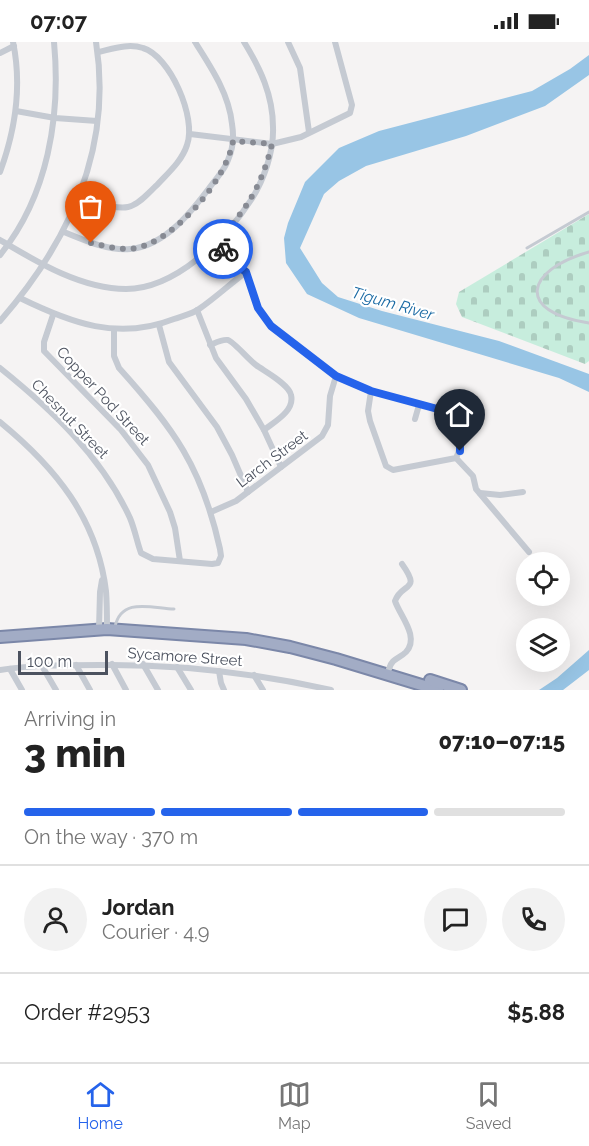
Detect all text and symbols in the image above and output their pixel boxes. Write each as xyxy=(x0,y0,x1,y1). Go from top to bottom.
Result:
text: 07:07 xyxy=(30,8,87,34)
pin xyxy=(65,181,116,243)
icon: bag xyxy=(74,190,107,223)
courier xyxy=(193,219,253,279)
icon: bike xyxy=(207,233,240,266)
water label: Tigum River xyxy=(350,283,437,324)
street label: Copper Pod Street xyxy=(53,343,153,449)
street label: Chesnut Street xyxy=(28,376,112,462)
pin xyxy=(434,389,485,451)
icon: home xyxy=(443,398,476,431)
street label: Larch Street xyxy=(233,426,311,492)
map controls xyxy=(516,552,570,672)
button: locate xyxy=(516,552,570,606)
button: layers xyxy=(516,618,570,672)
street label: Sycamore Street xyxy=(127,644,243,670)
scale bar xyxy=(18,648,108,676)
text: 100 m xyxy=(27,652,72,671)
text: Arriving in xyxy=(24,707,116,731)
text: 07:10–07:15 xyxy=(438,728,565,754)
text: 3 min xyxy=(24,730,126,776)
text: On the way · 370 m xyxy=(24,825,198,849)
button: person xyxy=(24,888,87,951)
button: chat xyxy=(424,888,487,951)
button: phone xyxy=(502,888,565,951)
text: Jordan xyxy=(102,894,174,920)
text: Courier · 4.9 xyxy=(102,920,210,944)
text: Order #2953 xyxy=(24,999,150,1025)
text: $5.88 xyxy=(507,999,565,1025)
tab: Home xyxy=(77,1078,123,1133)
tab: Map xyxy=(278,1078,311,1133)
tab: Saved xyxy=(466,1078,511,1133)

